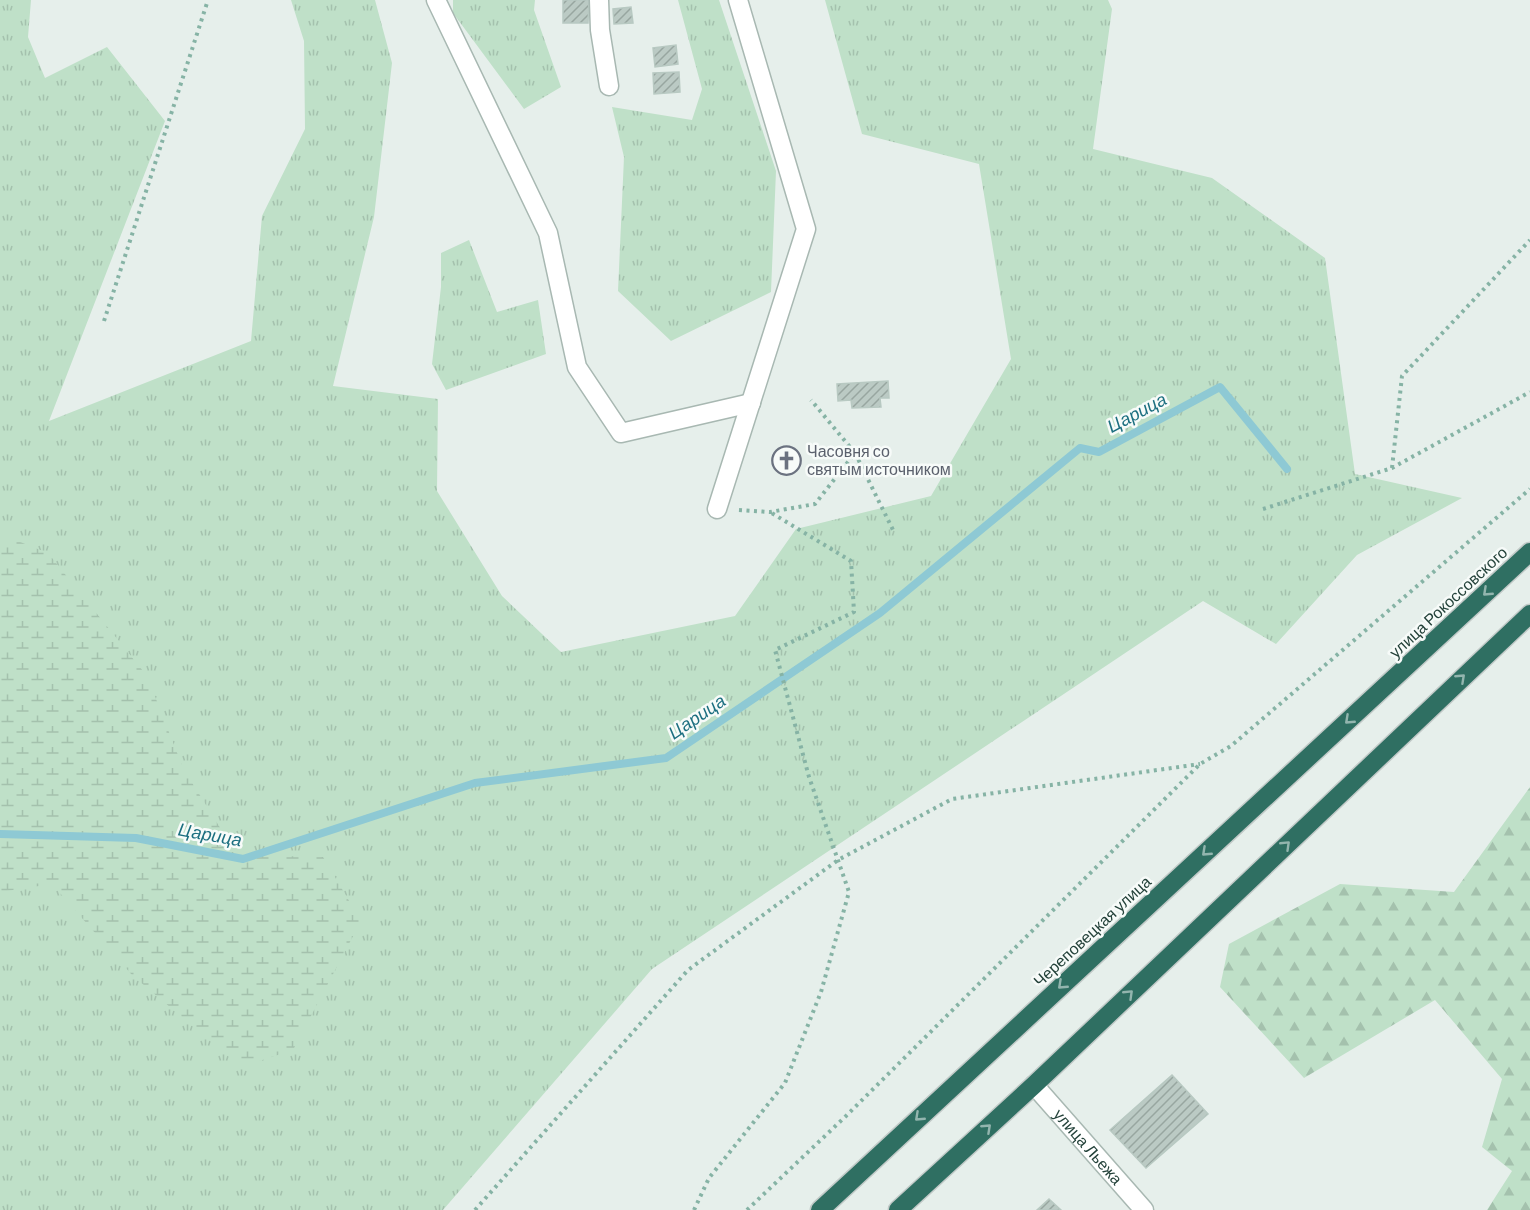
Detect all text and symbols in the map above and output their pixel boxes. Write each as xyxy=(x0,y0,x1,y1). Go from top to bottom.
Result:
water label: Царица xyxy=(1103,387,1170,437)
place label: Часовня со святым источником xyxy=(807,441,951,478)
church icon: Часовня со святым источником xyxy=(770,444,802,476)
street label: улица Рокоссовского xyxy=(1385,542,1511,661)
one-way arrow xyxy=(1483,585,1494,596)
one-way arrow xyxy=(1454,674,1465,685)
water label: Царица xyxy=(664,689,729,743)
one-way arrow xyxy=(1345,713,1355,724)
water label: Царица xyxy=(177,818,244,850)
one-way arrow xyxy=(1278,841,1289,852)
one-way arrow xyxy=(1202,845,1213,856)
street label: Череповецкая улица xyxy=(1029,871,1154,990)
one-way arrow xyxy=(1059,978,1069,989)
one-way arrow xyxy=(1122,990,1133,1001)
street label: улица Льежа xyxy=(1050,1105,1127,1188)
one-way arrow xyxy=(916,1110,927,1121)
one-way arrow xyxy=(980,1124,991,1135)

